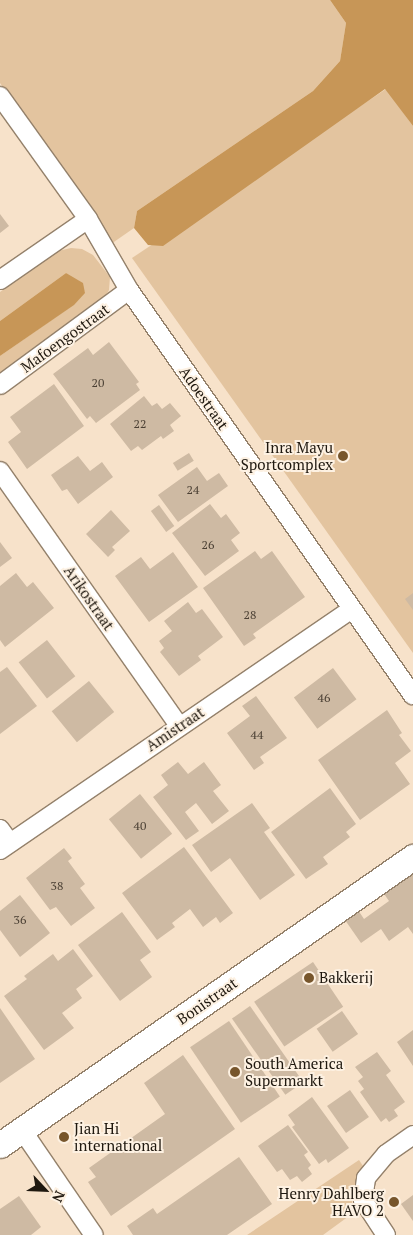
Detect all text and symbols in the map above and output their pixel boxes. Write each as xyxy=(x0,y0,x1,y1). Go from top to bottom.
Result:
street label: Mafoengostraat xyxy=(17,300,113,376)
street label: Adoestraat xyxy=(176,363,232,433)
house number: 20 xyxy=(92,376,104,390)
house number: 22 xyxy=(134,417,146,431)
place label: Inra Mayu Sportcomplex xyxy=(241,438,333,473)
marker: Inra Mayu Sportcomplex xyxy=(337,450,349,462)
house number: 24 xyxy=(187,483,199,497)
house number: 26 xyxy=(202,538,214,552)
street label: Arikostraat xyxy=(60,562,118,634)
house number: 28 xyxy=(244,608,256,622)
house number: 46 xyxy=(318,691,330,705)
street label: Amistraat xyxy=(143,703,207,755)
house number: 44 xyxy=(251,728,263,742)
house number: 40 xyxy=(134,819,146,833)
house number: 38 xyxy=(51,879,63,893)
house number: 36 xyxy=(14,913,26,927)
place label: Bakkerij xyxy=(319,969,373,987)
marker: Bakkerij xyxy=(303,972,315,984)
street label: Bonistraat xyxy=(173,974,241,1028)
place label: South America Supermarkt xyxy=(245,1054,344,1089)
marker: South America Supermarkt xyxy=(229,1066,241,1078)
place label: Jian Hi international xyxy=(74,1119,162,1154)
marker: Jian Hi international xyxy=(58,1131,70,1143)
north arrow xyxy=(20,1165,70,1215)
place label: Henry Dahlberg HAVO 2 xyxy=(279,1184,384,1219)
text: N xyxy=(48,1188,70,1205)
marker: Henry Dahlberg HAVO 2 xyxy=(388,1196,400,1208)

